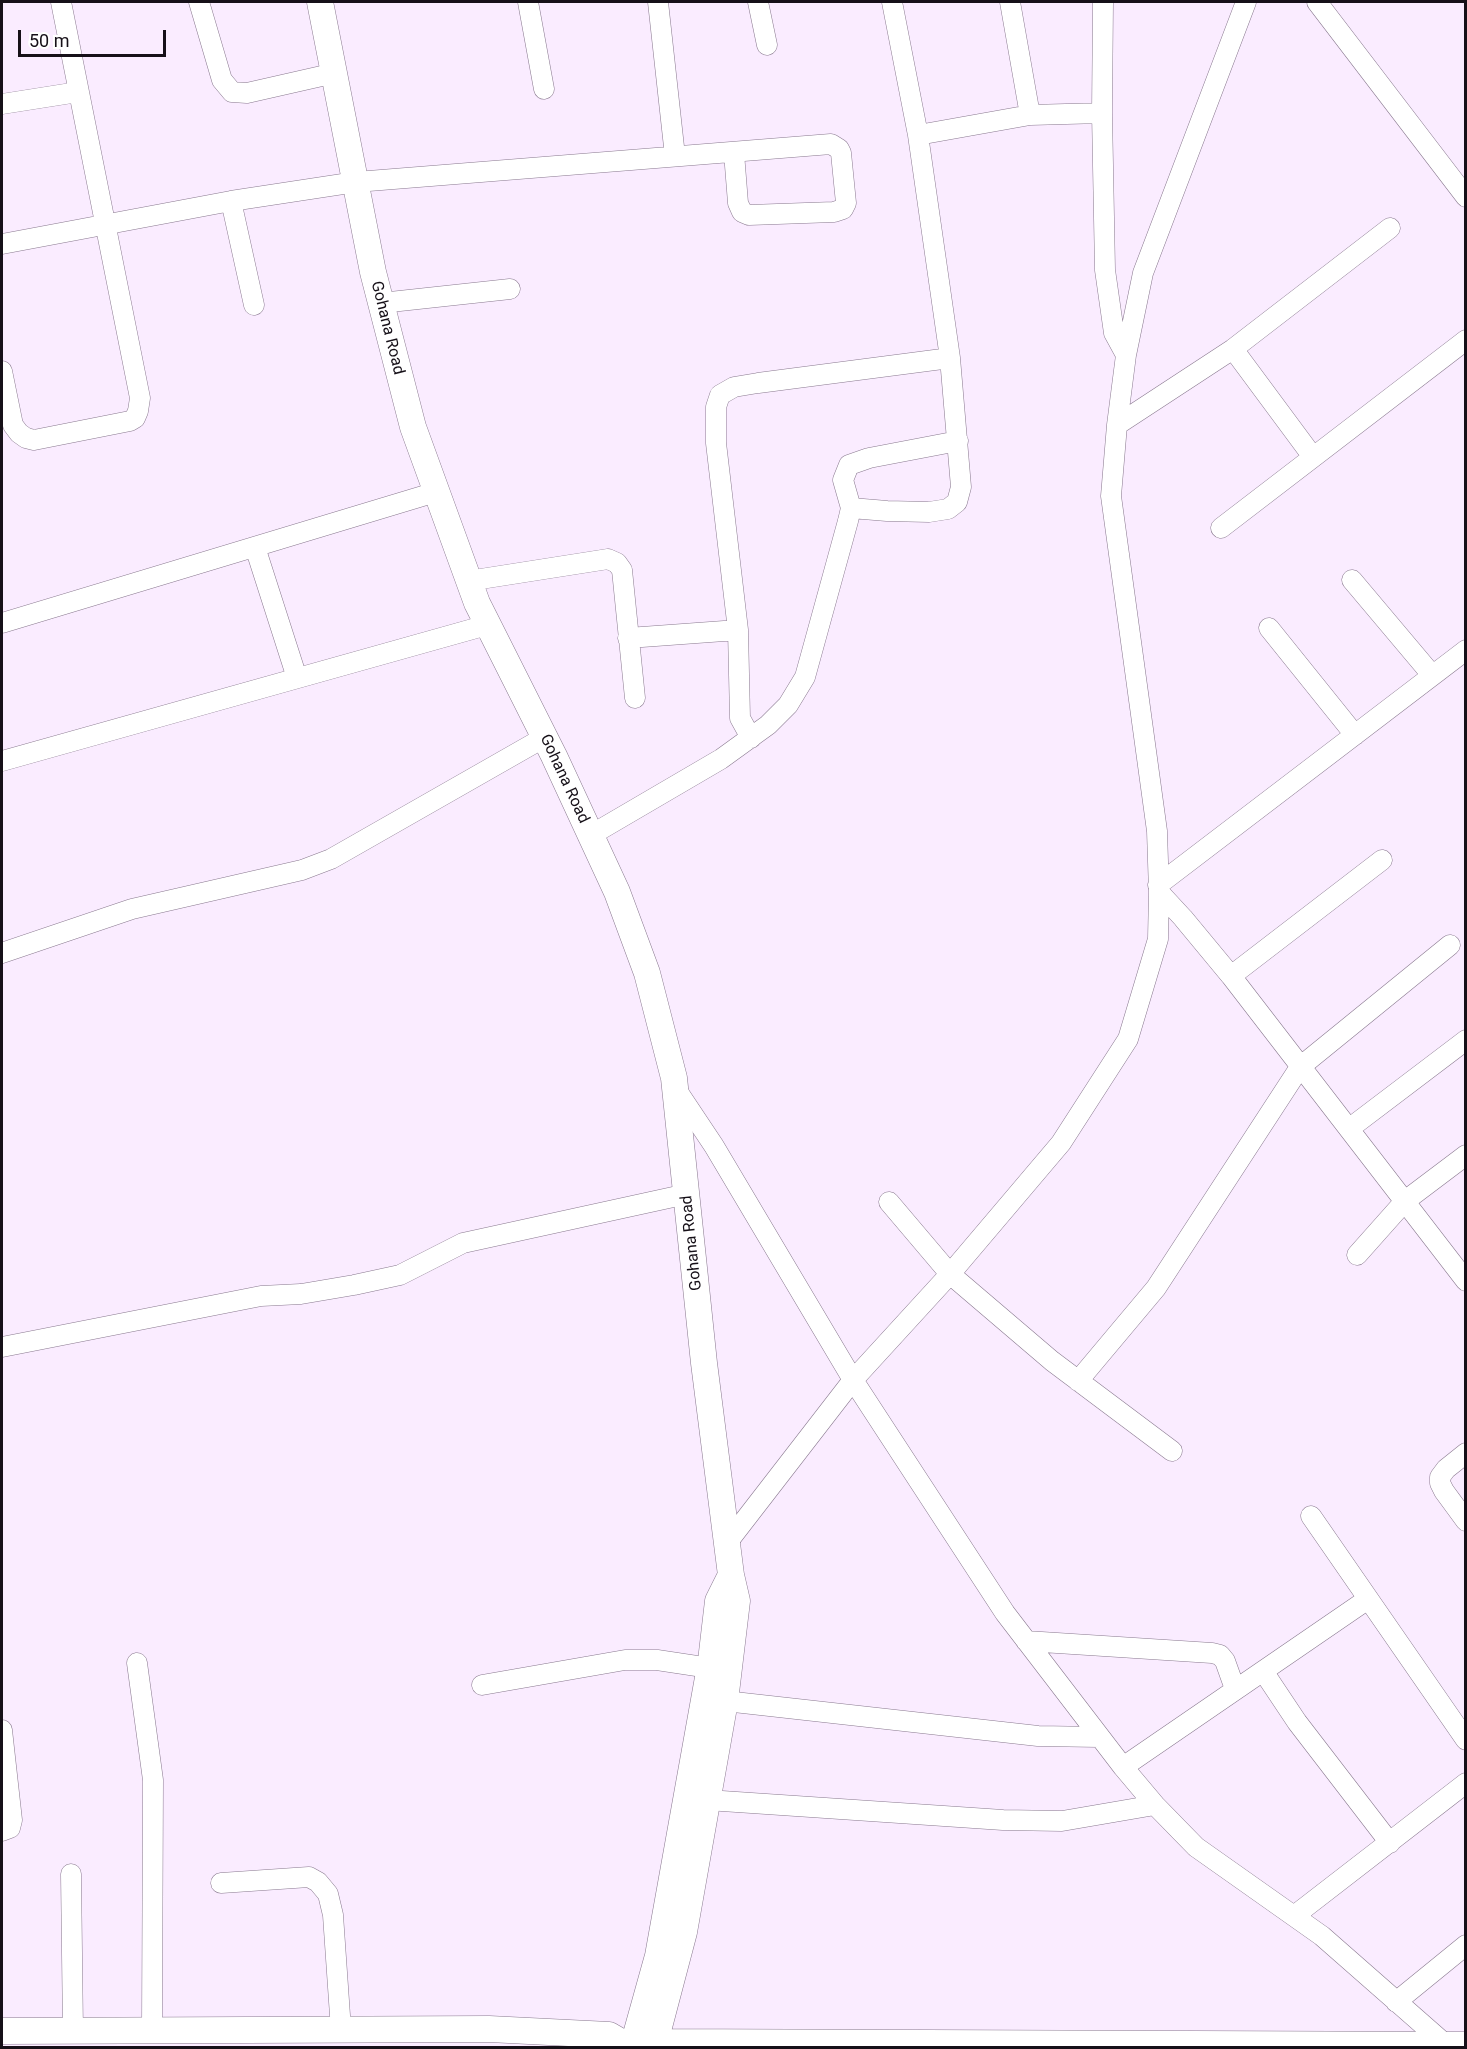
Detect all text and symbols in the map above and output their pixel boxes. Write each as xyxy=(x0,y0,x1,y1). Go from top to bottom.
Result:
scale bar xyxy=(21,18,170,56)
text: 50 m xyxy=(29,30,69,51)
street label: Gohana Road xyxy=(366,279,408,377)
street label: Gohana Road xyxy=(535,732,593,826)
street label: Gohana Road xyxy=(677,1194,707,1292)

